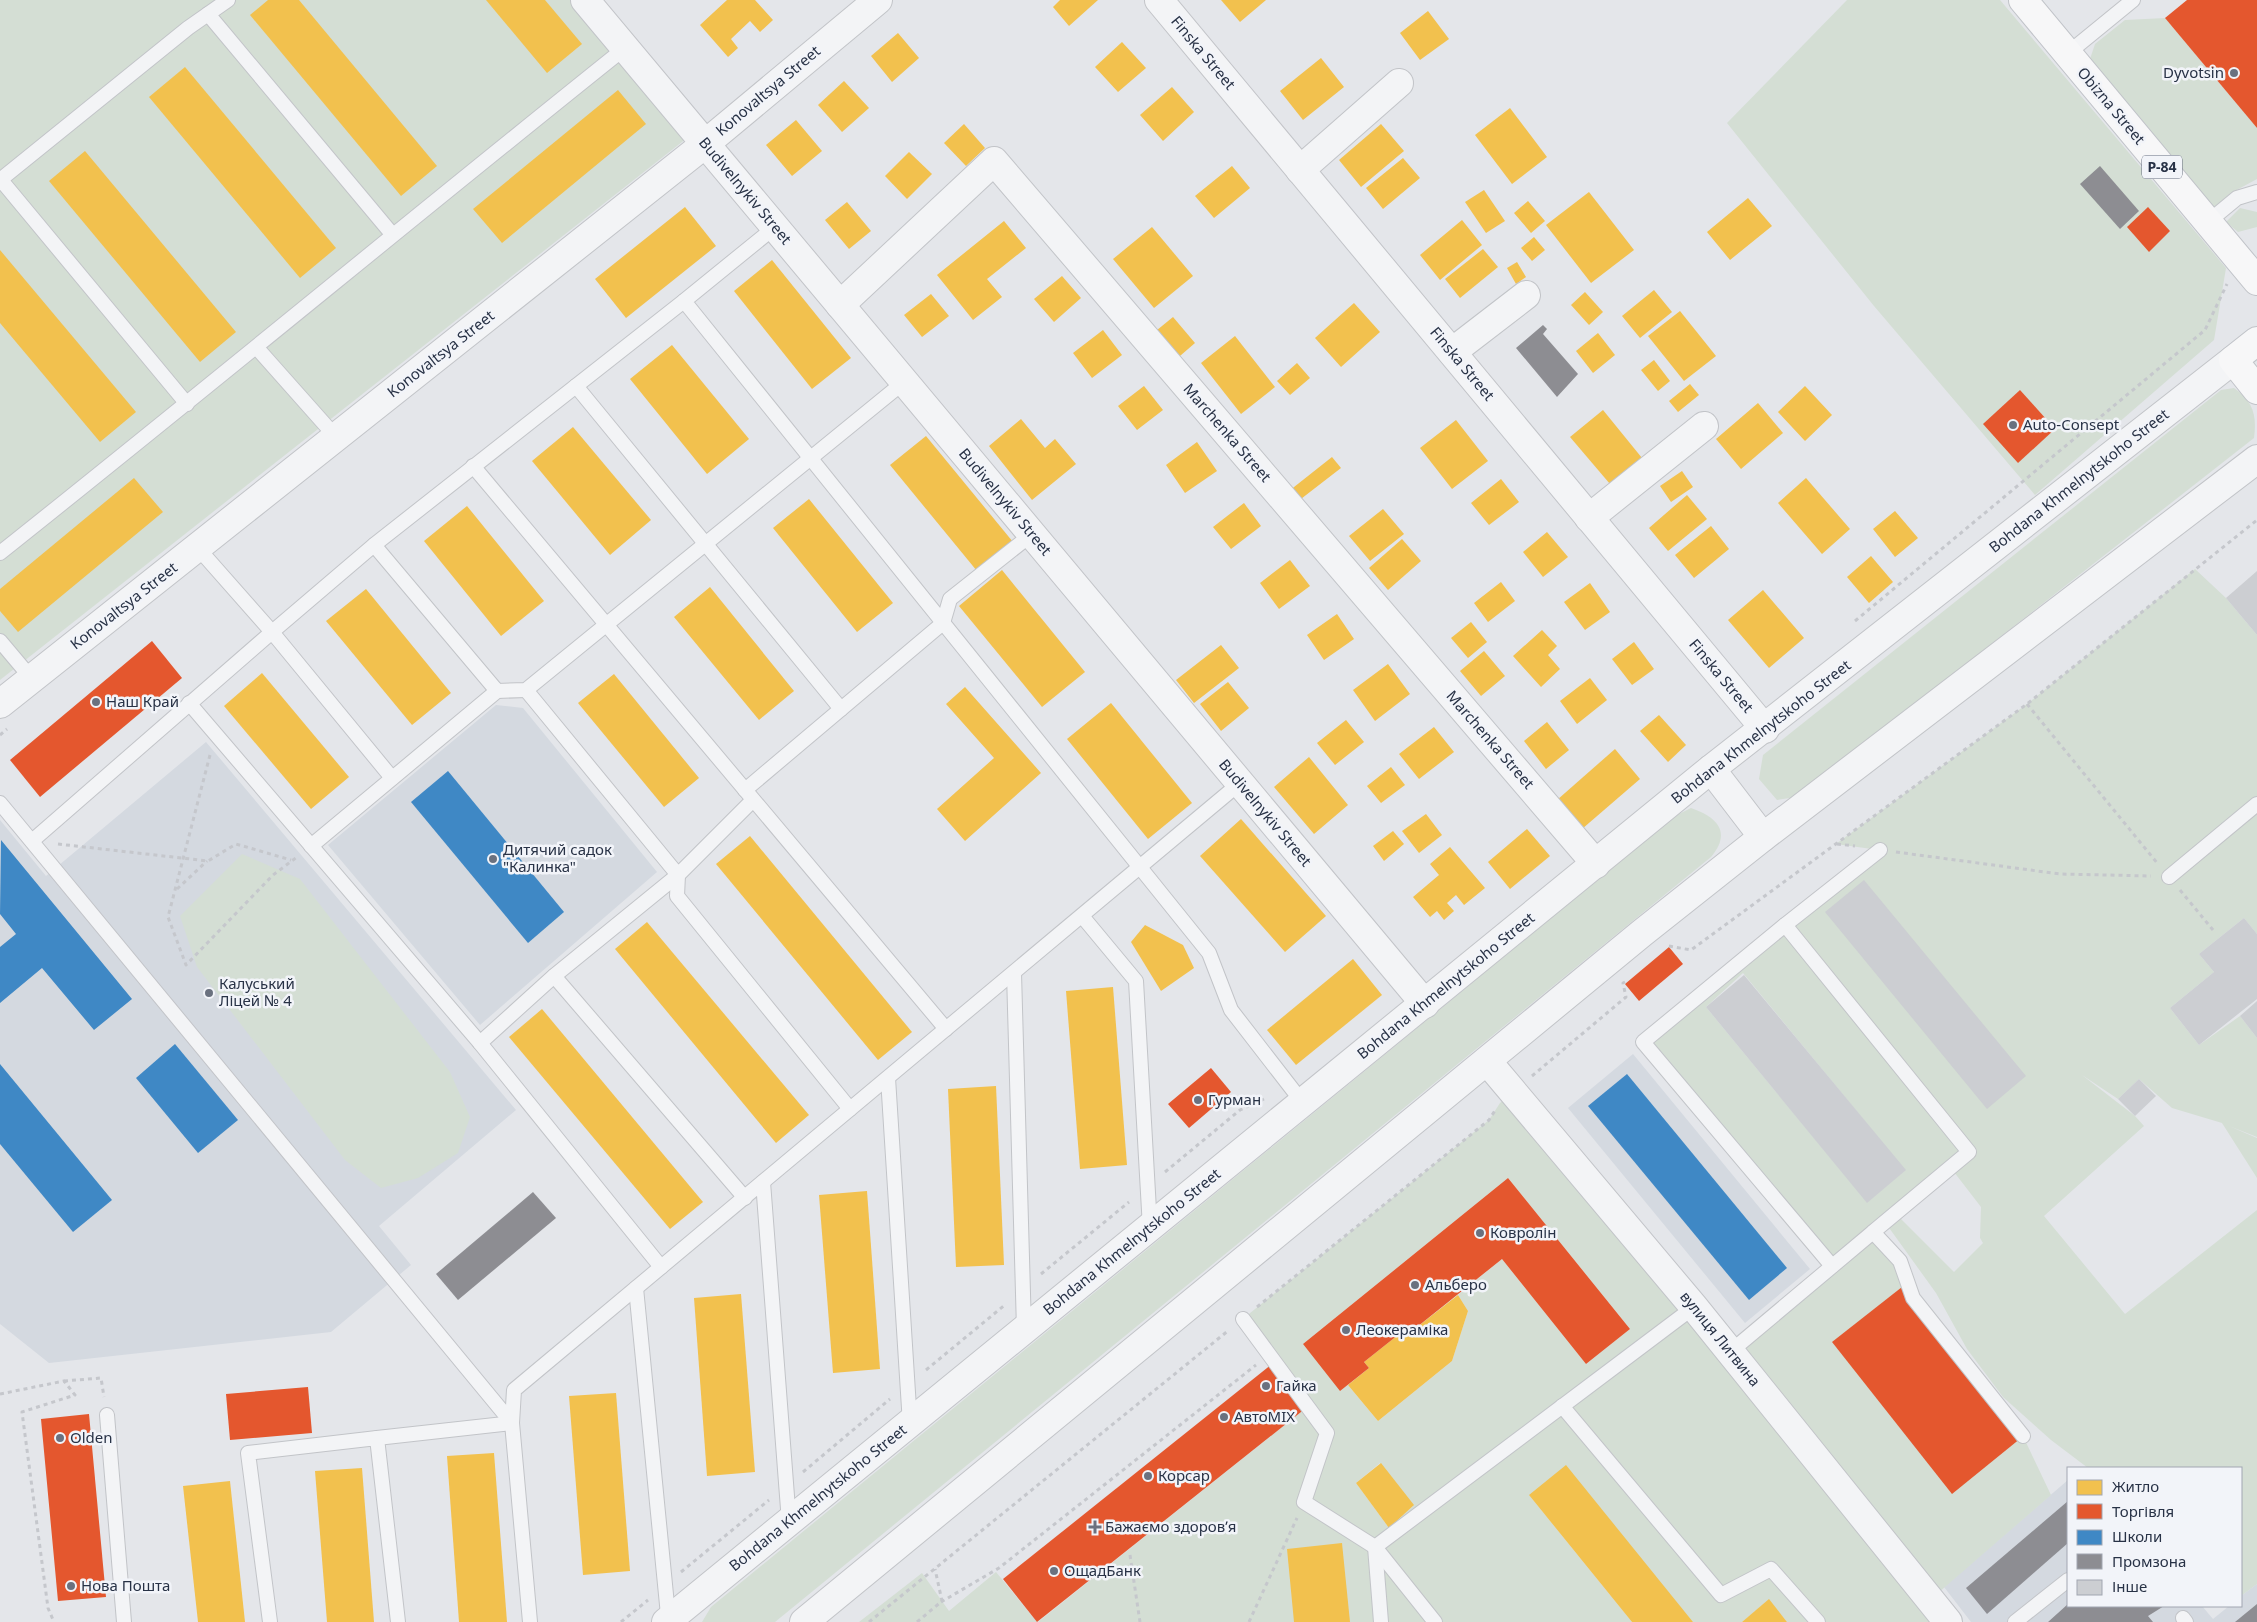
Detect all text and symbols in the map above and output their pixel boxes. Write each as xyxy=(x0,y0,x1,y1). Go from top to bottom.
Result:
street label: Finska Street xyxy=(1167,11,1241,94)
street label: Konovaltsya Street xyxy=(711,40,824,140)
street label: Obizna Street xyxy=(2073,62,2150,149)
place label: Dyvotsin xyxy=(2163,62,2224,82)
marker: Dyvotsin xyxy=(2228,67,2240,79)
street label: Budivelnykiv Street xyxy=(695,132,797,249)
road number: Р-84 xyxy=(2142,156,2182,178)
street label: Konovaltsya Street xyxy=(383,305,499,401)
street label: Finska Street xyxy=(1426,322,1500,405)
street label: Marchenka Street xyxy=(1179,379,1276,486)
street label: Bohdana Khmelnytskoho Street xyxy=(1984,403,2173,557)
place label: Auto-Consept xyxy=(2023,414,2120,434)
marker: Auto-Consept xyxy=(2007,419,2019,431)
street label: Budivelnykiv Street xyxy=(955,443,1057,560)
street label: Konovaltsya Street xyxy=(66,557,182,653)
street label: Finska Street xyxy=(1685,634,1759,717)
street label: Bohdana Khmelnytskoho Street xyxy=(1666,654,1855,808)
street label: Marchenka Street xyxy=(1442,686,1539,793)
place label: Наш Край xyxy=(106,691,179,711)
marker: Наш Край xyxy=(90,696,102,708)
street label: Budivelnykiv Street xyxy=(1215,754,1317,871)
place label: Дитячий садок "Калинка" xyxy=(503,839,612,876)
marker: Дитячий садок "Калинка" xyxy=(487,853,499,865)
street label: Bohdana Khmelnytskoho Street xyxy=(1352,907,1539,1063)
place label: Калуський Ліцей № 4 xyxy=(219,973,295,1010)
marker: Калуський Ліцей № 4 xyxy=(203,987,215,999)
place label: Гурман xyxy=(1208,1089,1261,1109)
marker: Гурман xyxy=(1192,1094,1204,1106)
street label: Bohdana Khmelnytskoho Street xyxy=(1038,1163,1225,1319)
place label: Ковролін xyxy=(1490,1222,1556,1242)
marker: Ковролін xyxy=(1474,1227,1486,1239)
place label: Альберо xyxy=(1425,1274,1487,1294)
marker: Альберо xyxy=(1409,1279,1421,1291)
street label: вулиця Литвина xyxy=(1676,1287,1765,1390)
place label: Леокераміка xyxy=(1356,1319,1448,1339)
marker: Леокераміка xyxy=(1340,1324,1352,1336)
place label: Гайка xyxy=(1276,1375,1317,1395)
marker: Гайка xyxy=(1260,1380,1272,1392)
place label: АвтоMIX xyxy=(1234,1406,1295,1426)
marker: АвтоMIX xyxy=(1218,1411,1230,1423)
street label: Bohdana Khmelnytskoho Street xyxy=(724,1419,911,1575)
place label: Olden xyxy=(70,1427,113,1447)
marker: Olden xyxy=(54,1432,66,1444)
place label: Корсар xyxy=(1158,1465,1210,1485)
legend xyxy=(2067,1467,2242,1607)
marker: Корсар xyxy=(1142,1470,1154,1482)
text: Житло xyxy=(2112,1476,2159,1496)
text: Торгівля xyxy=(2112,1501,2174,1521)
place label: Бажаємо здоровʼя xyxy=(1105,1516,1237,1536)
marker: Бажаємо здоровʼя xyxy=(1089,1521,1101,1533)
text: Школи xyxy=(2112,1526,2162,1546)
text: Промзона xyxy=(2112,1551,2186,1571)
place label: ОщадБанк xyxy=(1064,1560,1141,1580)
marker: ОщадБанк xyxy=(1048,1565,1060,1577)
place label: Нова Пошта xyxy=(81,1575,170,1595)
text: Інше xyxy=(2112,1576,2147,1596)
marker: Нова Пошта xyxy=(65,1580,77,1592)

